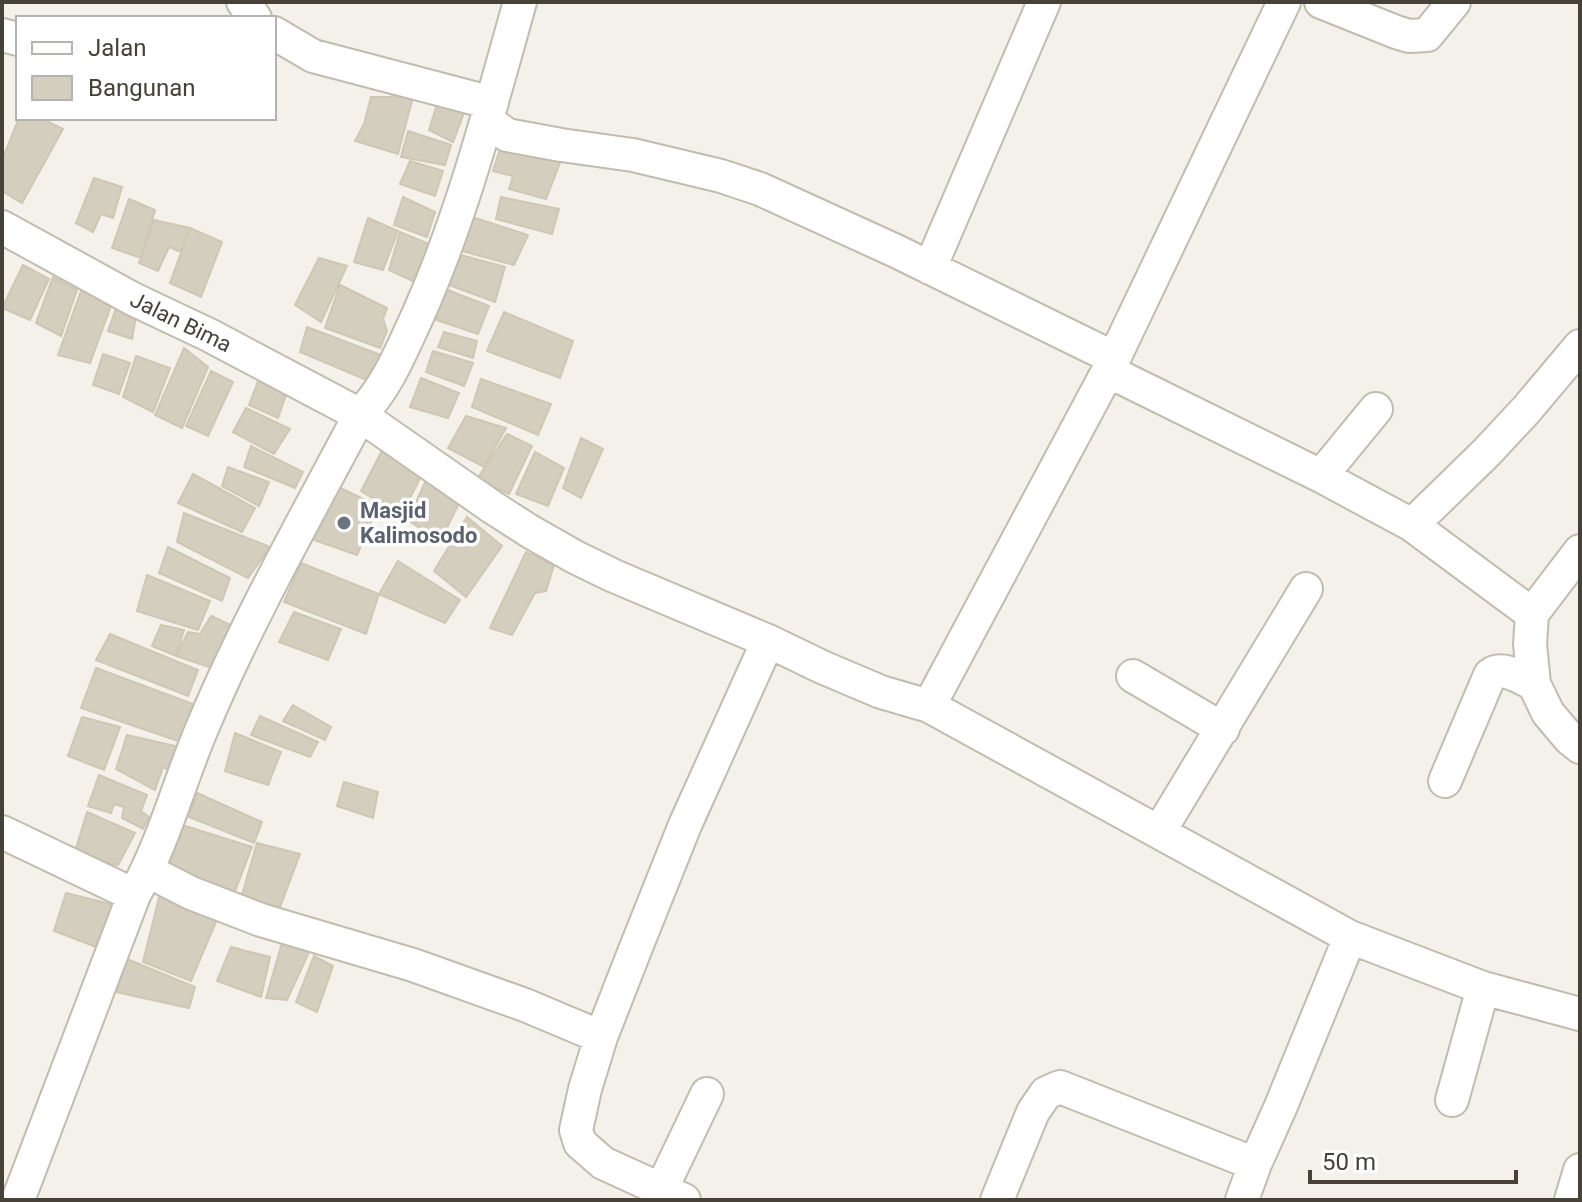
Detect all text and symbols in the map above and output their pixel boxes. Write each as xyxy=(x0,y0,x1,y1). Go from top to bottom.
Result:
legend xyxy=(16,16,276,120)
text: Jalan xyxy=(88,34,146,62)
text: Bangunan xyxy=(88,74,196,102)
street label: Jalan Bima xyxy=(126,287,236,357)
place label: Masjid Kalimosodo xyxy=(360,498,477,548)
marker: Masjid Kalimosodo xyxy=(335,514,353,532)
scale bar xyxy=(1310,1134,1516,1184)
text: 50 m xyxy=(1322,1148,1376,1176)

